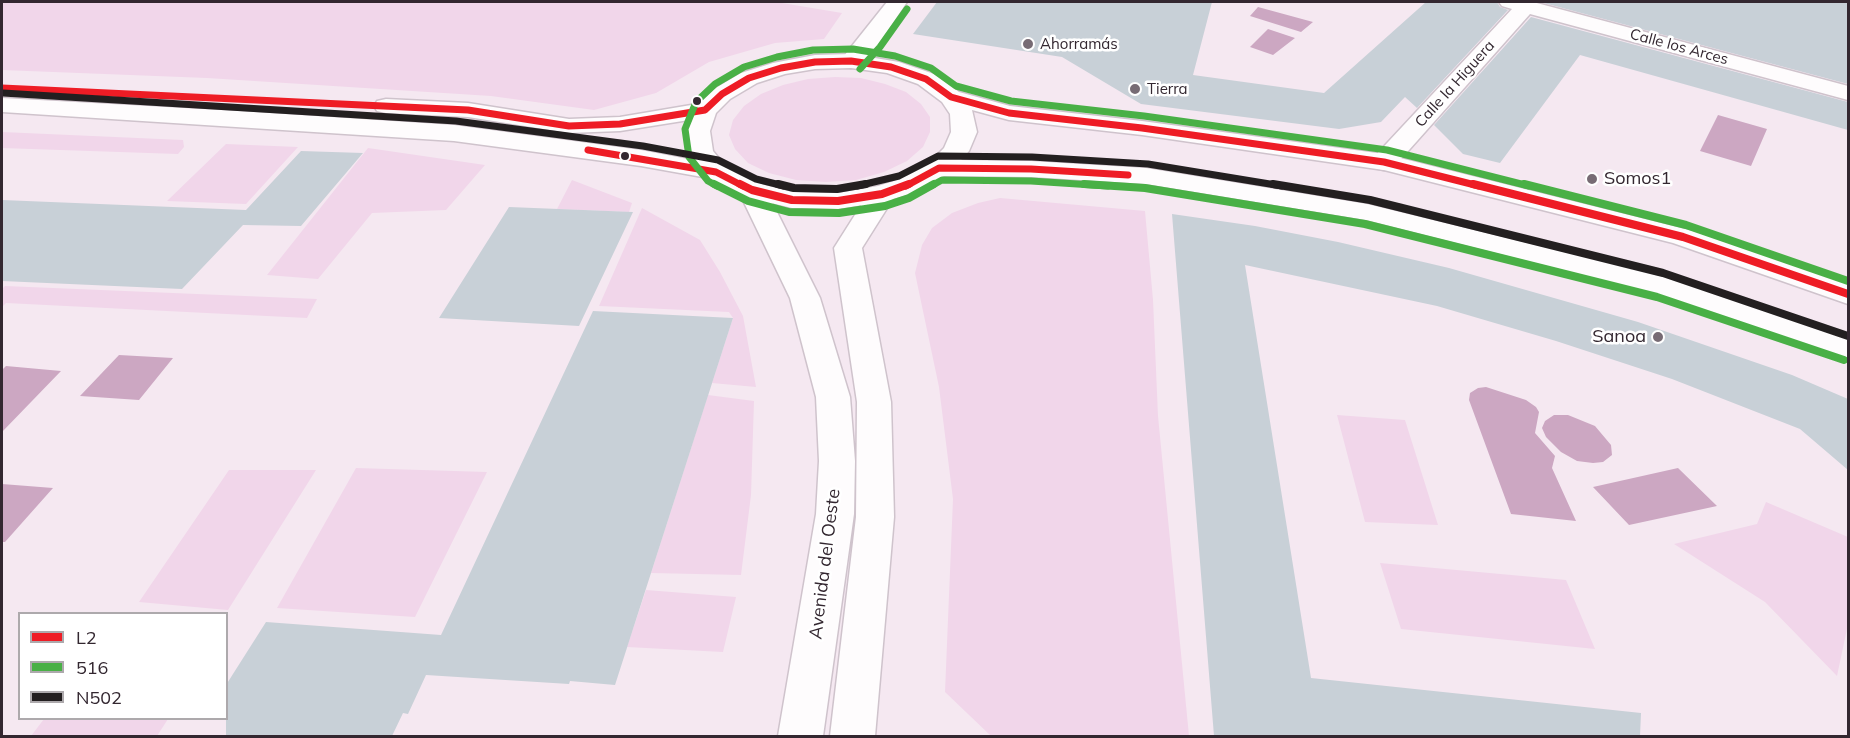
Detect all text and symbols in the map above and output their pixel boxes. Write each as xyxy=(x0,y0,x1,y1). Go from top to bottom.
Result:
street label: Calle los Arces xyxy=(1628,25,1730,69)
place label: Ahorramás xyxy=(1040,35,1118,53)
marker: Ahorramás xyxy=(1021,37,1035,51)
street label: Calle la Higuera xyxy=(1412,37,1498,131)
place label: Tierra xyxy=(1147,80,1188,98)
marker: Tierra xyxy=(1128,82,1142,96)
unlabelled marker xyxy=(691,95,703,107)
unlabelled marker xyxy=(619,150,631,162)
place label: Somos1 xyxy=(1604,168,1671,190)
marker: Somos1 xyxy=(1585,172,1599,186)
place label: Sanoa xyxy=(1592,326,1646,348)
marker: Sanoa xyxy=(1651,330,1665,344)
street label: Avenida del Oeste xyxy=(805,488,845,640)
legend xyxy=(18,612,228,720)
text: L2 xyxy=(76,626,97,649)
text: 516 xyxy=(76,656,108,679)
text: N502 xyxy=(76,686,122,709)

